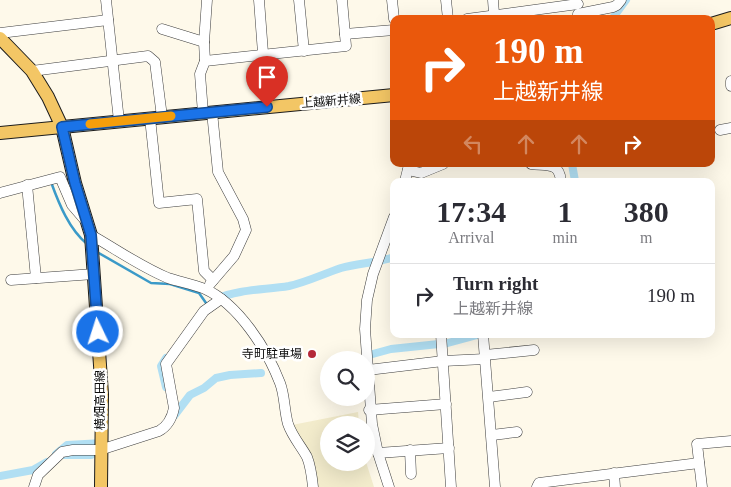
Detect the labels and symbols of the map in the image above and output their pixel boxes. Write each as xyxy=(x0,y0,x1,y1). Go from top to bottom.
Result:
pin xyxy=(246,56,288,107)
street label: 上越新井線 xyxy=(300,91,362,111)
position arrow xyxy=(71,305,123,357)
place label: 寺町駐車場 xyxy=(242,347,302,361)
marker: 寺町駐車場 xyxy=(306,348,318,360)
street label: 横畑高田線 xyxy=(93,370,107,430)

